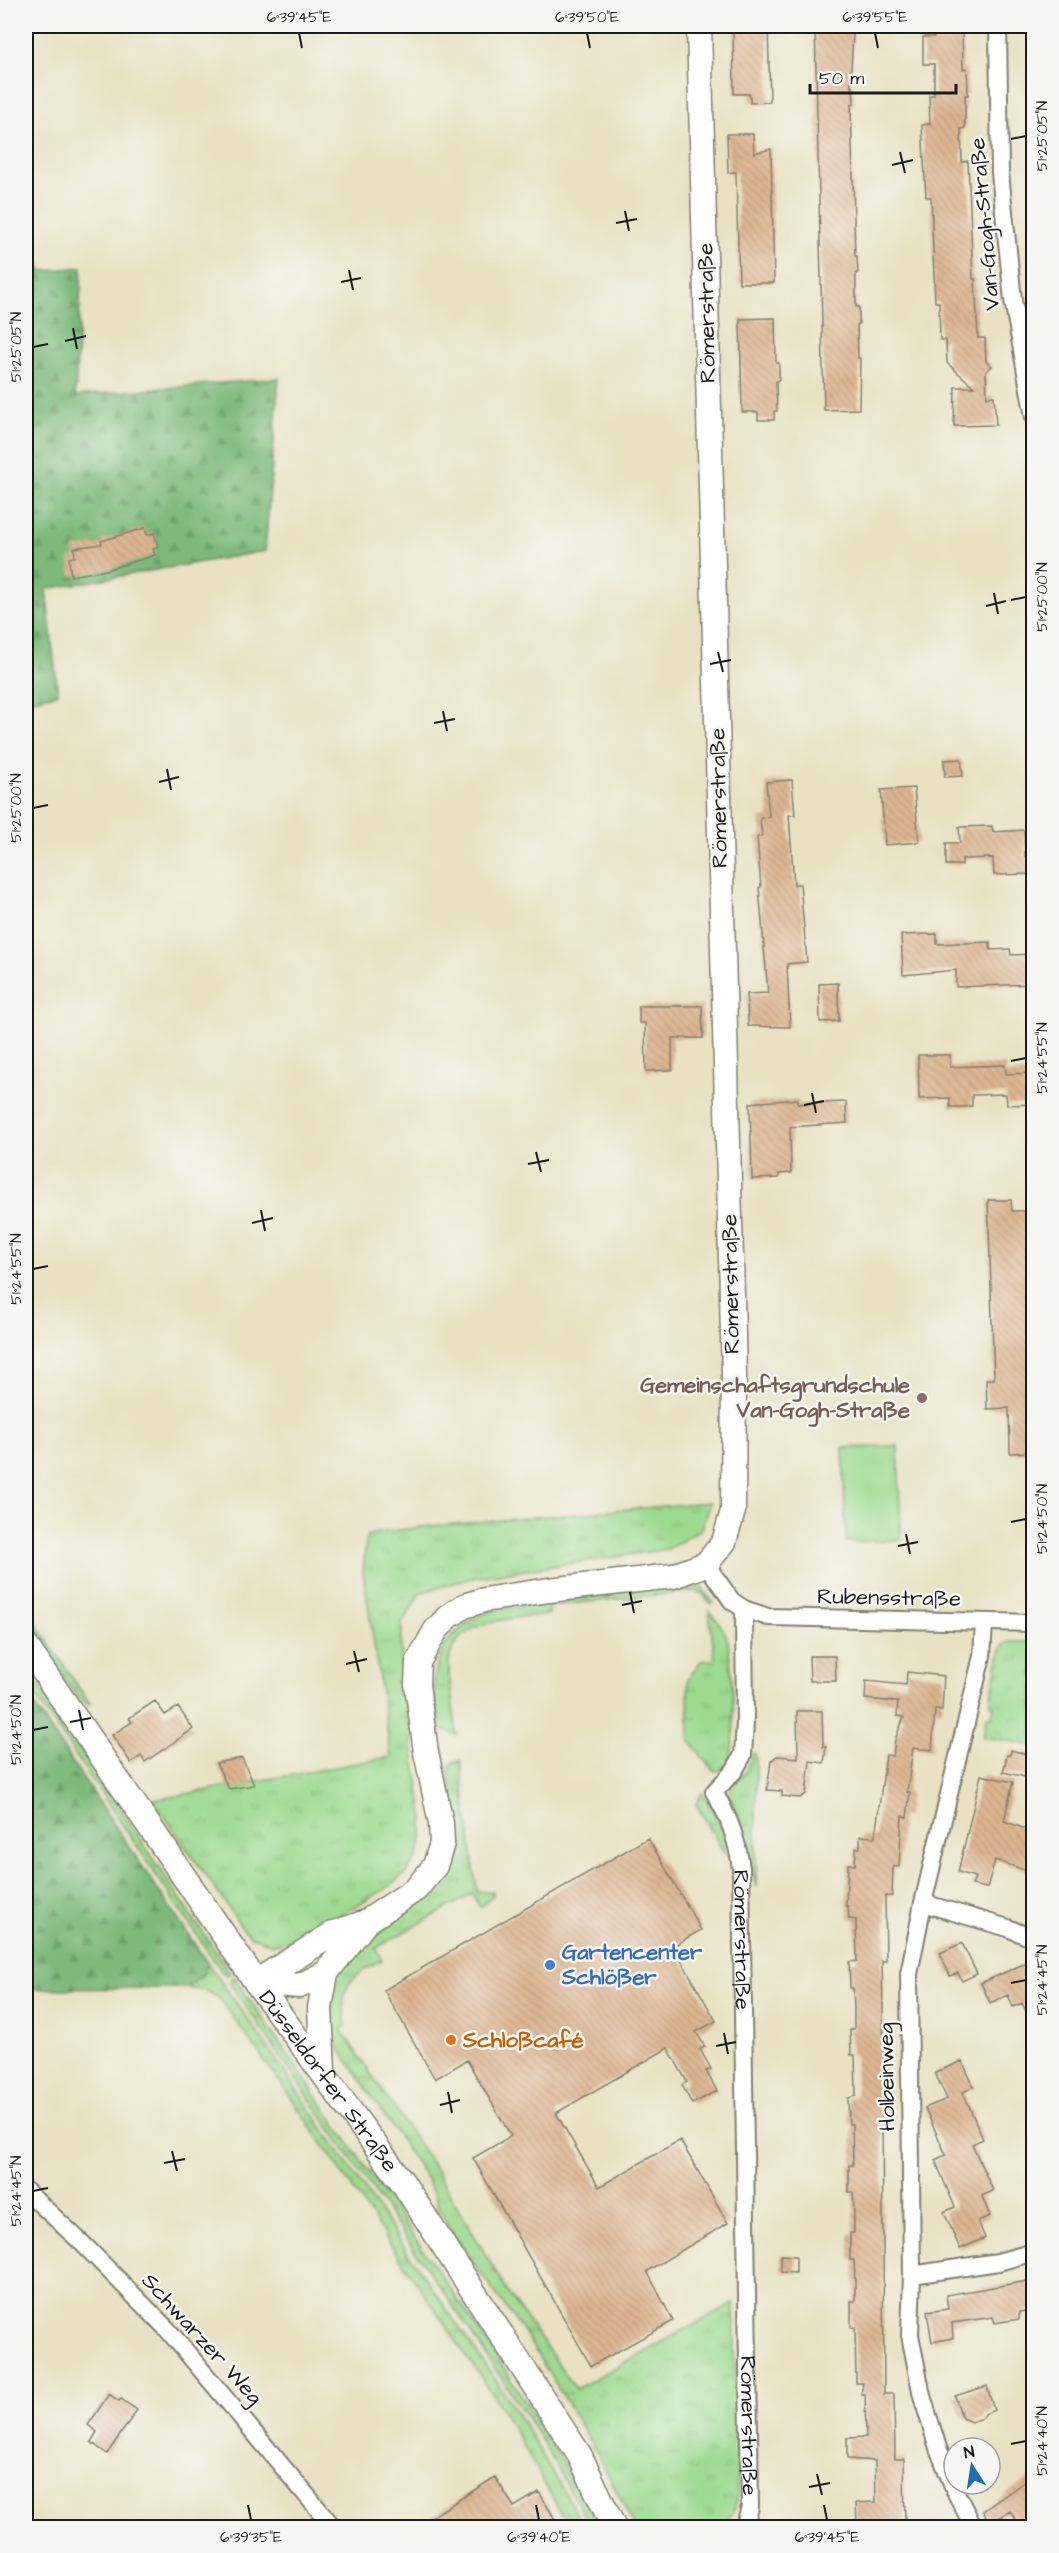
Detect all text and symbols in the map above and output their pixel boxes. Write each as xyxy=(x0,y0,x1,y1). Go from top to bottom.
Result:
text: 6°39'45"E xyxy=(267,7,331,28)
text: 6°39'50"E xyxy=(555,7,619,28)
text: 6°39'55"E xyxy=(843,7,908,28)
scale bar xyxy=(810,57,956,95)
text: 50 m xyxy=(819,66,864,91)
text: 51°25'05"N xyxy=(1032,101,1053,171)
street label: Van-Gogh-Straße xyxy=(962,136,1009,312)
street label: Römerstraße xyxy=(690,243,724,383)
text: 51°25'05"N xyxy=(6,312,27,382)
text: 51°25'00"N xyxy=(1032,562,1053,632)
street label: Römerstraße xyxy=(702,728,736,868)
text: 51°25'00"N xyxy=(6,773,27,843)
text: 51°24'55"N xyxy=(1032,1022,1053,1094)
street label: Römerstraße xyxy=(714,1214,748,1354)
text: 51°24'55"N xyxy=(6,1233,27,1305)
place label: Gemeinschaftsgrundschule Van-Gogh-Straße xyxy=(640,1370,910,1427)
marker: Gemeinschaftsgrundschule Van-Gogh-Straße xyxy=(915,1391,929,1405)
text: 51°24'50"N xyxy=(1032,1484,1053,1554)
street label: Rubensstraße xyxy=(817,1581,961,1615)
text: 51°24'50"N xyxy=(6,1695,27,1765)
street label: Römerstraße xyxy=(726,1869,758,2010)
place label: Gartencenter Schlößer xyxy=(561,1937,703,1993)
text: 51°24'45"N xyxy=(1032,1945,1053,2015)
marker: Gartencenter Schlößer xyxy=(543,1958,557,1972)
street label: Düsseldorfer Straße xyxy=(251,1984,406,2179)
street label: Holbeinweg xyxy=(871,2022,904,2132)
place label: Schloßcafé xyxy=(462,2025,584,2056)
marker: Schloßcafé xyxy=(444,2033,458,2047)
text: 51°24'45"N xyxy=(6,2156,27,2226)
street label: Schwarzer Weg xyxy=(134,2266,270,2412)
street label: Römerstraße xyxy=(732,2355,765,2496)
text: 51°24'40"N xyxy=(1032,2406,1053,2476)
north arrow xyxy=(942,2436,1002,2496)
text: N xyxy=(962,2441,976,2464)
text: 6°39'35"E xyxy=(220,2527,282,2548)
text: 6°39'40"E xyxy=(507,2527,571,2548)
text: 6°39'45"E xyxy=(795,2527,859,2548)

